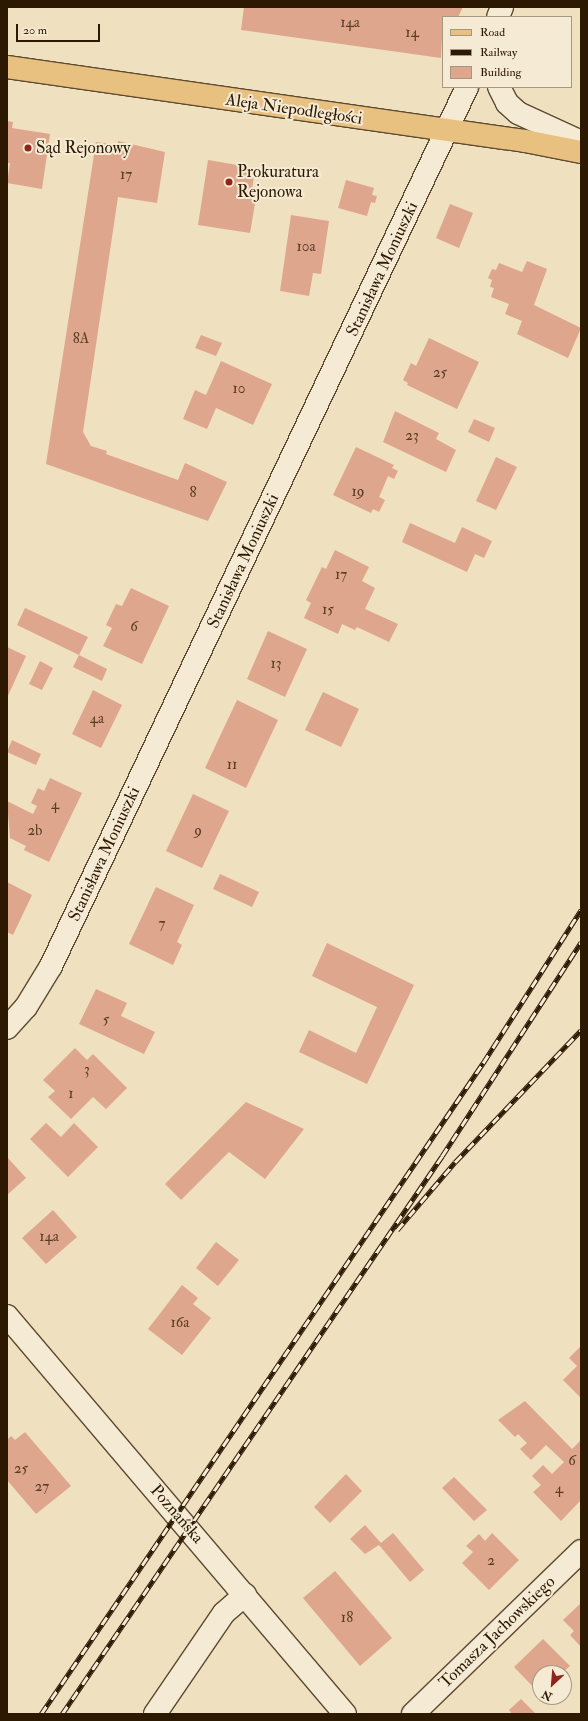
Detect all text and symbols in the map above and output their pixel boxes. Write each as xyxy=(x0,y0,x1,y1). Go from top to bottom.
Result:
house number: 14a xyxy=(340,14,360,32)
scale bar xyxy=(18,16,102,42)
legend xyxy=(442,16,572,88)
text: 20 m xyxy=(23,23,47,38)
house number: 14 xyxy=(405,24,419,42)
text: Road xyxy=(480,25,505,40)
text: Railway xyxy=(480,45,517,60)
text: Building xyxy=(480,65,521,80)
street label: Aleja Niepodległości xyxy=(224,89,364,129)
place label: Sąd Rejonowy xyxy=(36,138,130,158)
marker: Sąd Rejonowy xyxy=(23,143,33,153)
place label: Prokuratura Rejonowa xyxy=(237,162,319,202)
house number: 17 xyxy=(120,166,132,184)
marker: Prokuratura Rejonowa xyxy=(224,177,234,187)
street label: Stanisława Moniuszki xyxy=(342,198,422,340)
house number: 10a xyxy=(296,238,316,256)
house number: 8A xyxy=(73,330,89,348)
house number: 25 xyxy=(433,364,447,382)
house number: 10 xyxy=(233,380,245,398)
house number: 23 xyxy=(405,427,419,445)
house number: 19 xyxy=(352,483,364,501)
house number: 8 xyxy=(189,484,197,502)
street label: Stanisława Moniuszki xyxy=(203,490,283,632)
house number: 17 xyxy=(335,566,347,584)
house number: 15 xyxy=(322,601,334,619)
house number: 6 xyxy=(130,618,138,636)
house number: 13 xyxy=(270,655,282,673)
house number: 4a xyxy=(90,710,104,728)
house number: 11 xyxy=(227,756,237,774)
street label: Stanisława Moniuszki xyxy=(64,783,144,925)
house number: 4 xyxy=(51,796,59,814)
house number: 2b xyxy=(28,822,42,840)
house number: 9 xyxy=(194,822,202,840)
house number: 7 xyxy=(159,915,165,933)
house number: 5 xyxy=(103,1011,109,1029)
house number: 3 xyxy=(84,1061,90,1079)
house number: 1 xyxy=(68,1085,74,1103)
house number: 14a xyxy=(39,1228,59,1246)
house number: 16a xyxy=(170,1314,190,1332)
house number: 6 xyxy=(568,1452,576,1470)
house number: 25 xyxy=(14,1460,28,1478)
house number: 27 xyxy=(35,1478,49,1496)
street label: Poznańska xyxy=(146,1480,208,1548)
house number: 4 xyxy=(555,1480,563,1498)
house number: 2 xyxy=(487,1552,495,1570)
street label: Tomasza Jachowskiego xyxy=(435,1571,559,1693)
house number: 18 xyxy=(341,1609,353,1627)
north arrow xyxy=(532,1665,572,1705)
text: N xyxy=(540,1687,554,1703)

